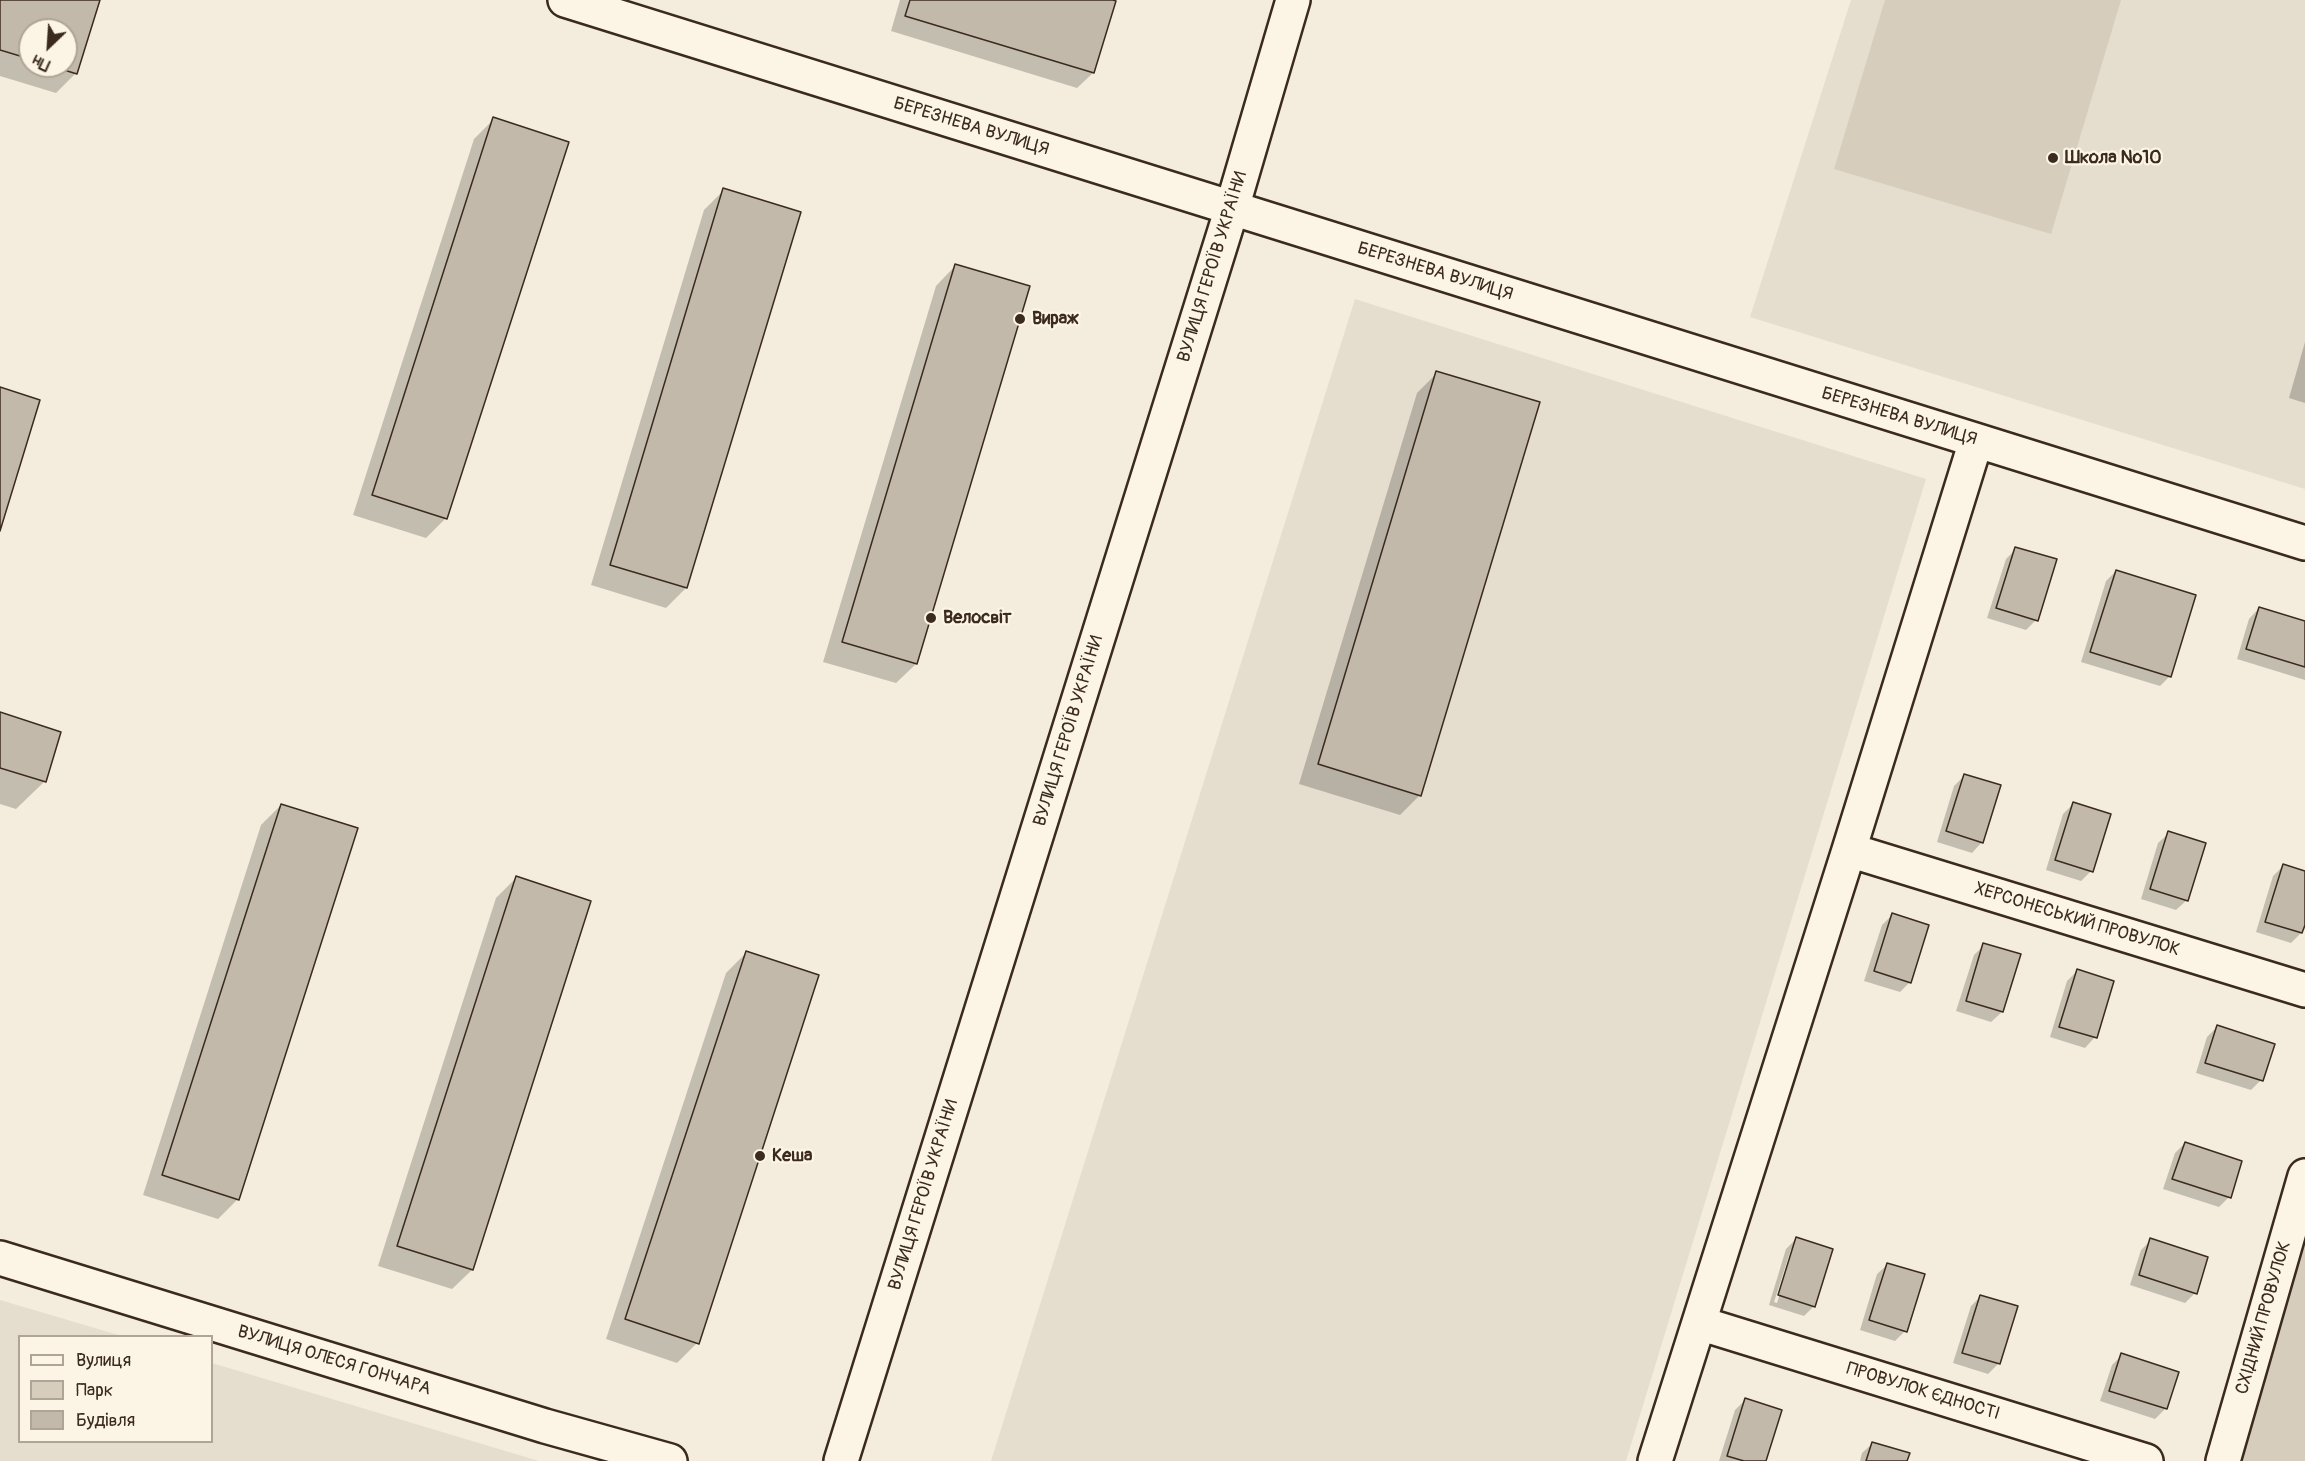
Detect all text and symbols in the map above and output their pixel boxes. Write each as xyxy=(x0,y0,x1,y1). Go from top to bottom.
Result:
north arrow xyxy=(18,18,78,78)
text: Пн xyxy=(29,50,53,75)
street label: БЕРЕЗНЕВА ВУЛИЦЯ xyxy=(891,93,1051,161)
place label: Школа №10 xyxy=(2065,147,2162,169)
marker: Школа №10 xyxy=(2046,151,2060,165)
street label: ВУЛИЦЯ ГЕРОЇВ УКРАЇНИ xyxy=(1174,169,1252,365)
street label: БЕРЕЗНЕВА ВУЛИЦЯ xyxy=(1355,238,1515,306)
place label: Вираж xyxy=(1032,308,1079,330)
marker: Вираж xyxy=(1013,312,1027,326)
street label: БЕРЕЗНЕВА ВУЛИЦЯ xyxy=(1819,383,1979,451)
place label: Велосвіт xyxy=(943,607,1011,629)
marker: Велосвіт xyxy=(924,611,938,625)
street label: ВУЛИЦЯ ГЕРОЇВ УКРАЇНИ xyxy=(1030,633,1108,829)
street label: ХЕРСОНЕСЬКИЙ ПРОВУЛОК xyxy=(1972,878,2182,962)
street label: ВУЛИЦЯ ГЕРОЇВ УКРАЇНИ xyxy=(885,1097,963,1293)
place label: Кеша xyxy=(772,1145,812,1167)
marker: Кеша xyxy=(753,1149,767,1163)
street label: СХІДНИЙ ПРОВУЛОК xyxy=(2232,1239,2296,1397)
street label: ВУЛИЦЯ ОЛЕСЯ ГОНЧАРА xyxy=(235,1321,433,1401)
legend xyxy=(18,1335,213,1443)
text: Вулиця xyxy=(76,1349,131,1372)
street label: ПРОВУЛОК ЄДНОСТІ xyxy=(1844,1358,2002,1426)
text: Парк xyxy=(76,1379,113,1402)
text: Будівля xyxy=(76,1409,135,1432)

